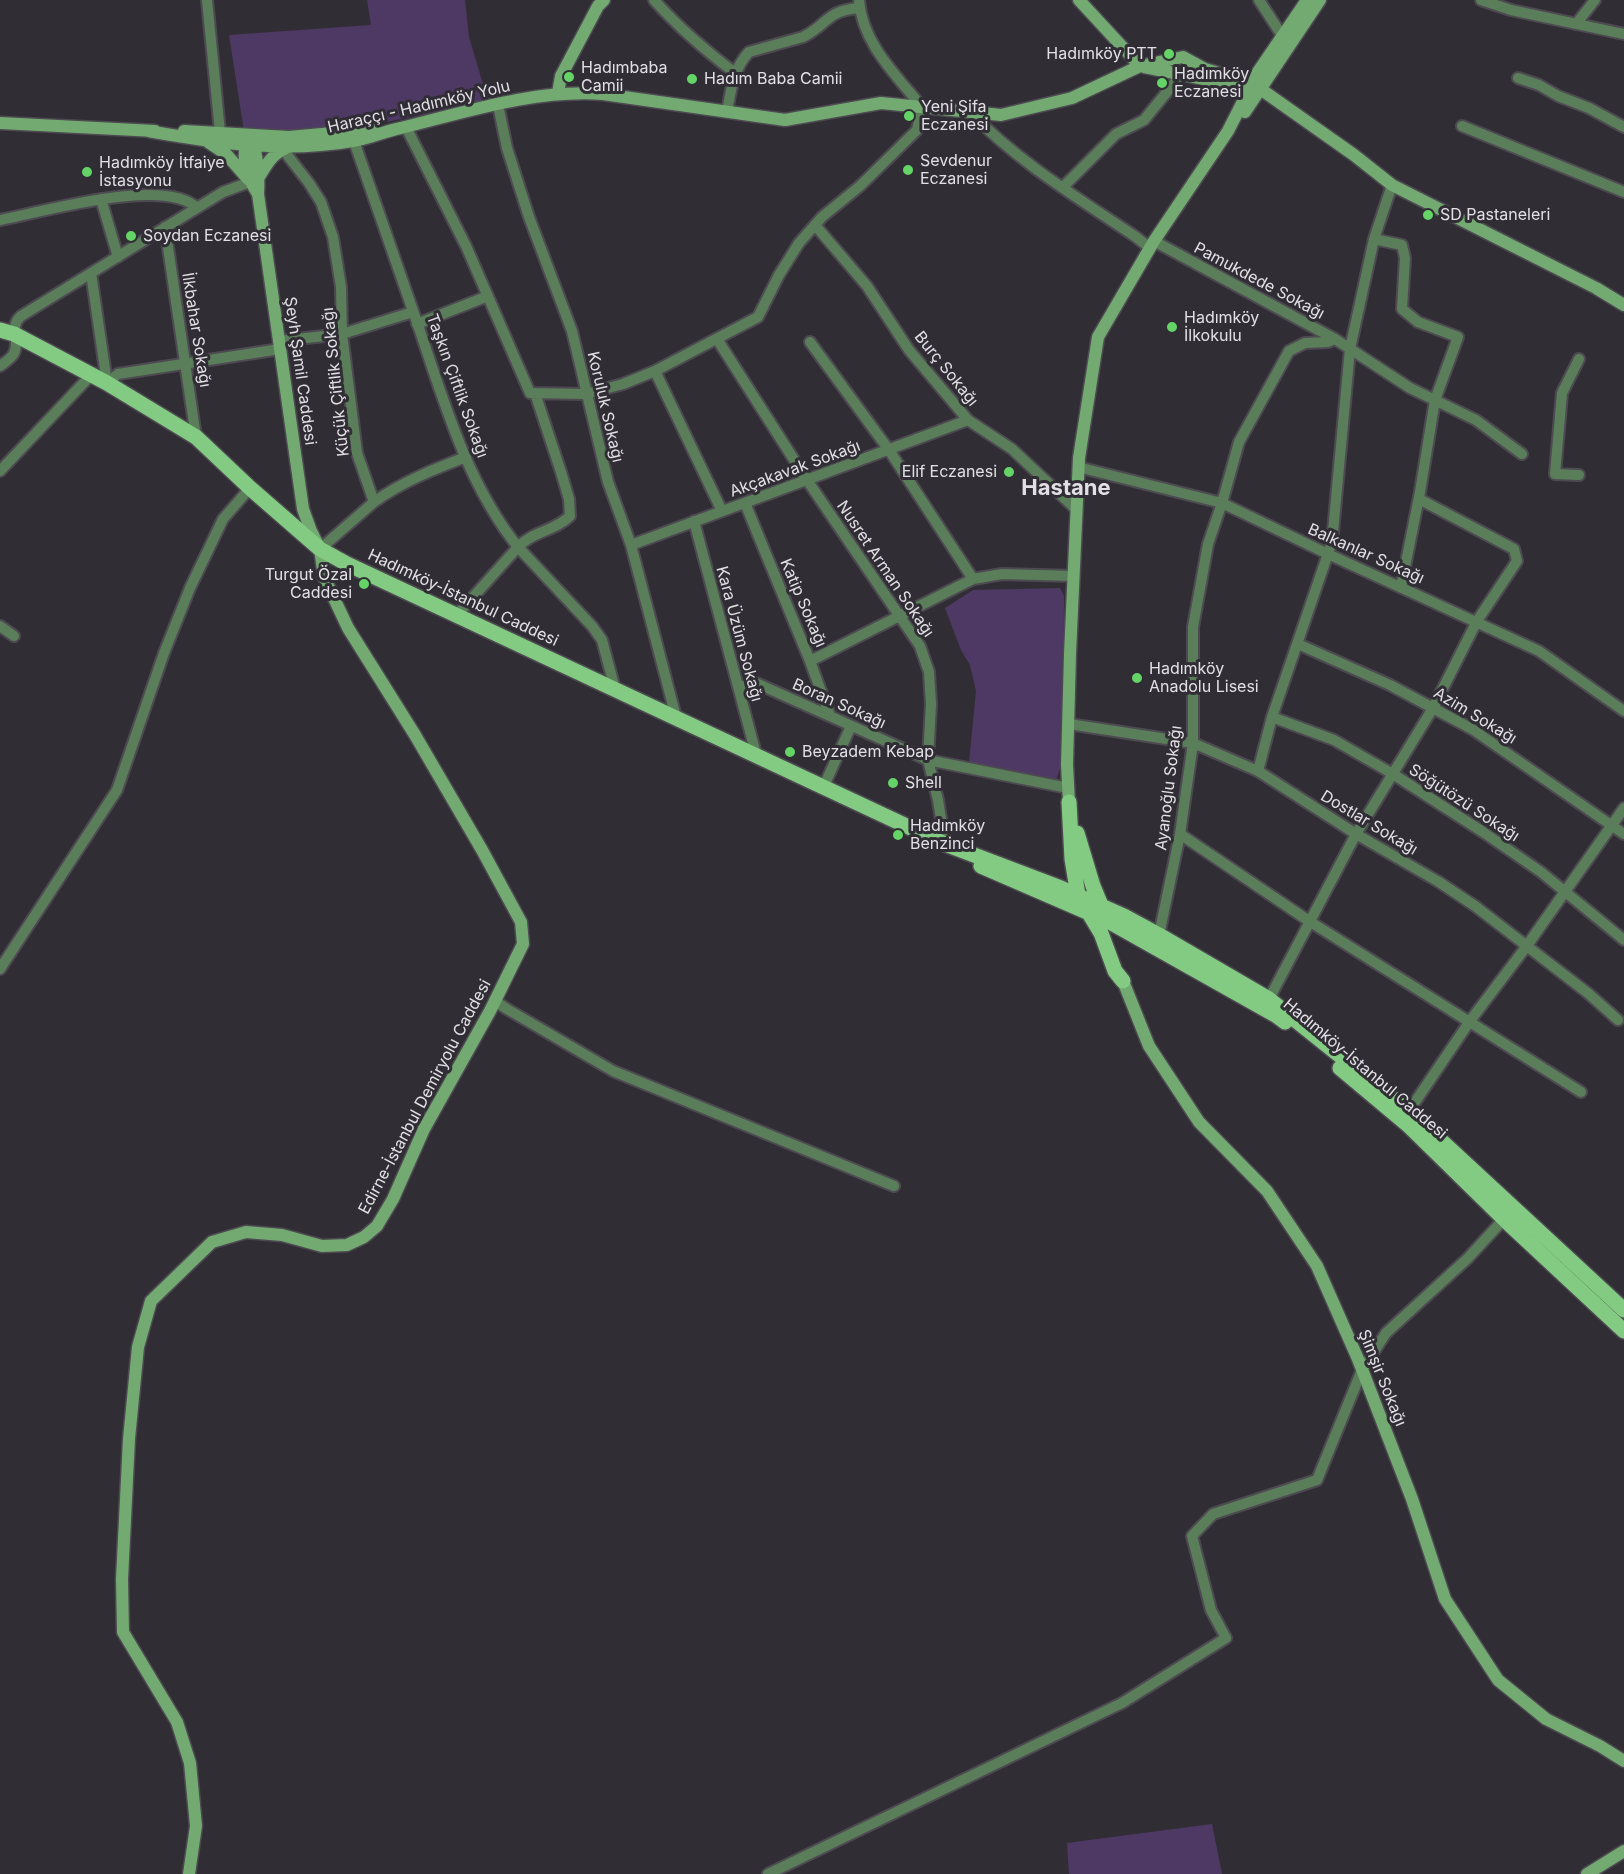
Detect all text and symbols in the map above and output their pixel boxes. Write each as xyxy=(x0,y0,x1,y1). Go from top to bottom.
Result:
place label: Hadımköy PTT xyxy=(1046,44,1157,64)
marker: Hadımköy PTT xyxy=(1162,47,1176,61)
place label: Hadımbaba Camii xyxy=(581,58,667,96)
place label: Hadımköy Eczanesi xyxy=(1174,64,1249,102)
place label: Hadım Baba Camii xyxy=(704,69,842,89)
marker: Hadımbaba Camii xyxy=(562,70,576,84)
marker: Hadım Baba Camii xyxy=(685,72,699,86)
marker: Hadımköy Eczanesi xyxy=(1155,76,1169,90)
street label: Haraççı - Hadımköy Yolu xyxy=(326,77,512,137)
place label: Yeni Şifa Eczanesi xyxy=(921,97,988,135)
marker: Yeni Şifa Eczanesi xyxy=(902,109,916,123)
place label: Sevdenur Eczanesi xyxy=(920,151,992,189)
place label: Hadımköy İtfaiye İstasyonu xyxy=(99,153,225,191)
marker: Sevdenur Eczanesi xyxy=(901,163,915,177)
marker: Hadımköy İtfaiye İstasyonu xyxy=(80,165,94,179)
place label: SD Pastaneleri xyxy=(1440,205,1550,225)
marker: SD Pastaneleri xyxy=(1421,208,1435,222)
place label: Soydan Eczanesi xyxy=(143,226,271,246)
marker: Soydan Eczanesi xyxy=(124,229,138,243)
street label: Pamukdede Sokağı xyxy=(1190,238,1328,324)
street label: İlkbahar Sokağı xyxy=(177,271,215,389)
street label: Şeyh Şamil Caddesi xyxy=(280,296,320,446)
street label: Küçük Çiftlik Sokağı xyxy=(319,306,353,458)
place label: Hadımköy İlkokulu xyxy=(1184,308,1259,346)
street label: Taşkın Çiftlik Sokağı xyxy=(422,311,492,461)
marker: Hadımköy İlkokulu xyxy=(1165,320,1179,334)
street label: Burç Sokağı xyxy=(910,328,982,410)
street label: Koruluk Sokağı xyxy=(583,350,627,464)
street label: Akçakavak Sokağı xyxy=(727,436,863,502)
place label: Elif Eczanesi xyxy=(902,462,997,482)
marker: Elif Eczanesi xyxy=(1002,465,1016,479)
district label: Hastane xyxy=(1021,475,1111,501)
street label: Nusret Arman Sokağı xyxy=(832,497,938,641)
street label: Balkanlar Sokağı xyxy=(1305,520,1427,588)
street label: Hadımköy-İstanbul Caddesi xyxy=(365,545,561,651)
street label: Katip Sokağı xyxy=(776,556,830,650)
street label: Kara Üzüm Sokağı xyxy=(712,564,766,704)
place label: Turgut Özal Caddesi xyxy=(265,565,352,603)
marker: Turgut Özal Caddesi xyxy=(357,577,371,591)
place label: Hadımköy Anadolu Lisesi xyxy=(1149,659,1259,697)
marker: Hadımköy Anadolu Lisesi xyxy=(1130,671,1144,685)
street label: Boran Sokağı xyxy=(789,675,889,733)
street label: Azim Sokağı xyxy=(1430,684,1520,748)
street label: Ayanoğlu Sokağı xyxy=(1152,724,1186,852)
place label: Beyzadem Kebap xyxy=(802,742,934,762)
marker: Beyzadem Kebap xyxy=(783,745,797,759)
street label: Söğütözü Sokağı xyxy=(1405,760,1523,846)
place label: Shell xyxy=(905,773,942,793)
marker: Shell xyxy=(886,776,900,790)
street label: Dostlar Sokağı xyxy=(1317,787,1421,859)
place label: Hadımköy Benzinci xyxy=(910,816,985,854)
marker: Hadımköy Benzinci xyxy=(891,828,905,842)
street label: Edirne-İstanbul Demiryolu Caddesi xyxy=(355,976,495,1218)
street label: Hadımköy-İstanbul Caddesi xyxy=(1279,995,1451,1143)
street label: Şimşir Sokağı xyxy=(1354,1327,1410,1429)

